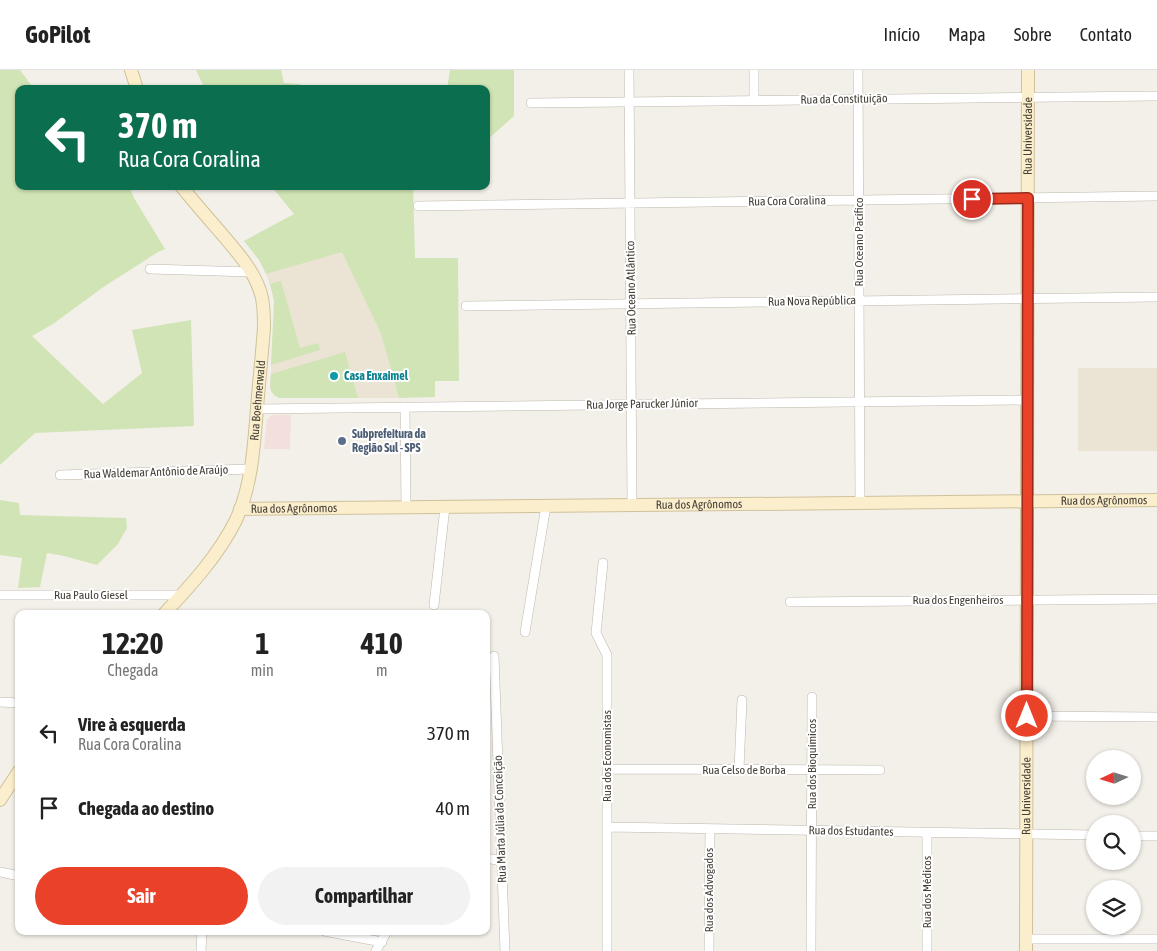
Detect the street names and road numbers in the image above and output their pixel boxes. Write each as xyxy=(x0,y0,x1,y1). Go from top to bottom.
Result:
street label: Rua da Constituição xyxy=(800,91,888,107)
street label: Rua Universidade xyxy=(1021,97,1035,175)
street label: Rua Cora Coralina xyxy=(748,193,826,209)
street label: Rua Oceano Pacífico xyxy=(852,197,866,287)
street label: Rua Oceano Atlântico xyxy=(623,240,639,336)
street label: Rua Nova República xyxy=(768,293,856,309)
street label: Rua Boehmerwald xyxy=(247,360,268,441)
street label: Rua Jorge Parucker Júnior xyxy=(586,396,698,412)
street label: Rua Waldemar Antônio de Araújo xyxy=(83,462,229,482)
street label: Rua dos Agrônomos xyxy=(1061,493,1147,508)
street label: Rua dos Agrônomos xyxy=(656,497,742,512)
street label: Rua dos Agrônomos xyxy=(251,501,337,516)
street label: Rua Paulo Giesel xyxy=(54,588,129,602)
street label: Rua dos Engenheiros xyxy=(913,593,1003,607)
street label: Rua dos Economistas xyxy=(600,710,614,802)
street label: Rua dos Bioquímicos xyxy=(805,719,819,809)
street label: Rua Marta Júlia da Conceição xyxy=(491,755,509,883)
street label: Rua Universidade xyxy=(1019,757,1033,835)
street label: Rua Celso de Borba xyxy=(702,763,786,777)
street label: Rua dos Estudantes xyxy=(808,823,894,839)
street label: Rua dos Advogados xyxy=(702,848,716,932)
street label: Rua dos Médicos xyxy=(920,856,934,928)

